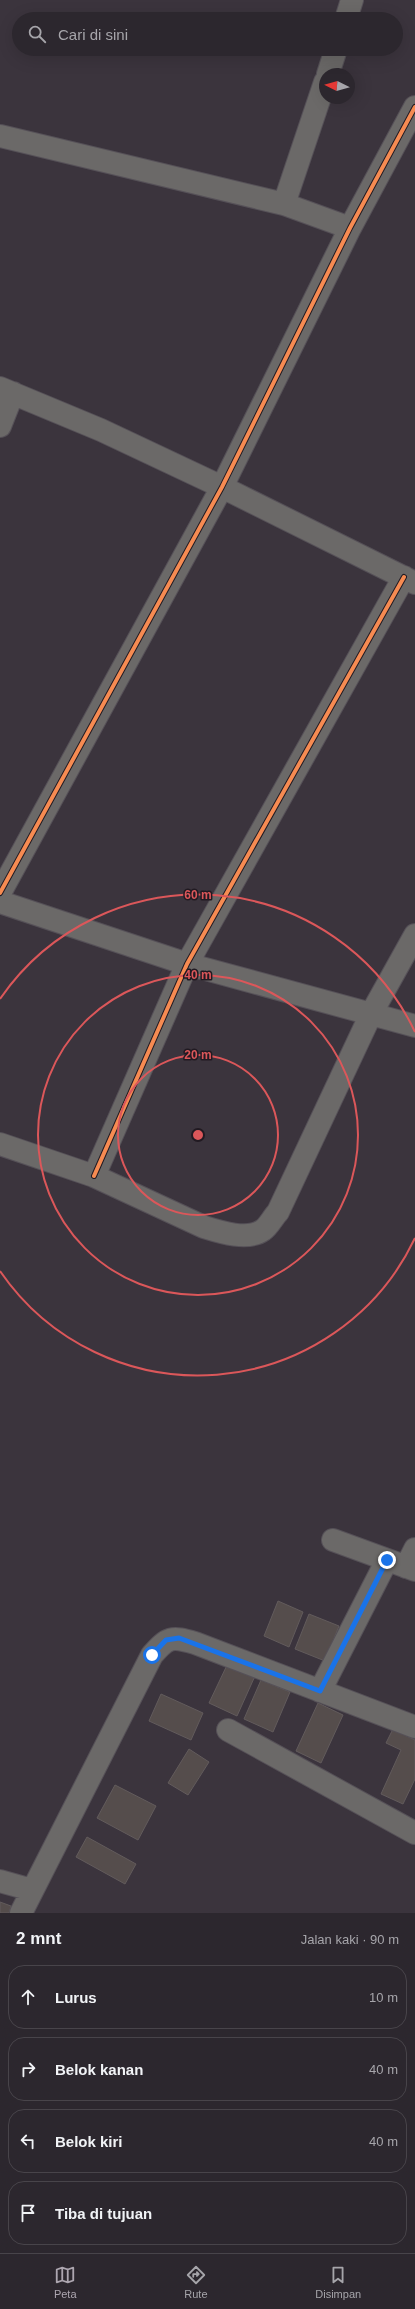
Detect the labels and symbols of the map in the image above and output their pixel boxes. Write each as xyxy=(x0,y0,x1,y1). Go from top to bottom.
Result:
north arrow xyxy=(319,68,355,104)
text: 60 m xyxy=(184,888,212,902)
text: 40 m xyxy=(184,968,212,982)
text: 20 m xyxy=(184,1048,212,1062)
centre of rings xyxy=(191,1128,205,1142)
route end xyxy=(378,1551,396,1569)
route start xyxy=(143,1646,161,1664)

